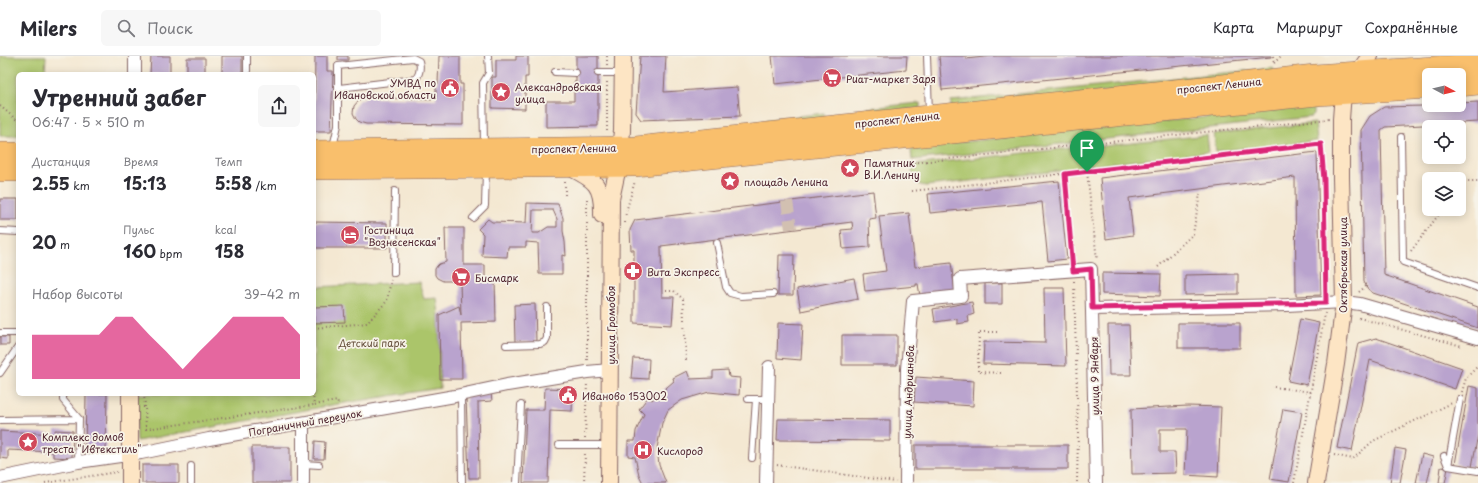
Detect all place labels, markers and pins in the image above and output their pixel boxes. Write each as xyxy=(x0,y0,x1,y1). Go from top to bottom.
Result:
supermarket icon: Риат-маркет Заря xyxy=(821,67,843,89)
place label: Риат-маркет Заря xyxy=(846,71,936,86)
place label: УМВД по Ивановской области xyxy=(334,75,436,102)
public building icon: УМВД по Ивановской области xyxy=(439,77,461,99)
place label: Александровская улица xyxy=(515,79,602,106)
place icon: Александровская улица xyxy=(490,81,512,103)
pin xyxy=(1070,131,1104,172)
place label: Памятник В.И.Ленину xyxy=(864,155,920,182)
place icon: Памятник В.И.Ленину xyxy=(839,157,861,179)
place icon: площадь Ленина xyxy=(719,170,741,192)
place label: площадь Ленина xyxy=(744,174,829,189)
place label: Гостиница "Вознесенская" xyxy=(364,222,441,249)
hotel icon: Гостиница "Вознесенская" xyxy=(339,224,361,246)
pharmacy icon: Вита Экспресс xyxy=(622,260,644,282)
place label: Вита Экспресс xyxy=(647,264,720,279)
supermarket icon: Бисмарк xyxy=(450,266,472,288)
place label: Бисмарк xyxy=(475,270,519,285)
public building icon: Иваново 153002 xyxy=(557,384,579,406)
place label: Иваново 153002 xyxy=(582,388,667,403)
place label: Комплекс домов треста "Ивтекстиль" xyxy=(42,429,141,456)
place icon: Комплекс домов треста "Ивтекстиль" xyxy=(17,431,39,453)
hospital icon: Кислород xyxy=(632,439,654,461)
place label: Кислород xyxy=(657,443,703,458)

